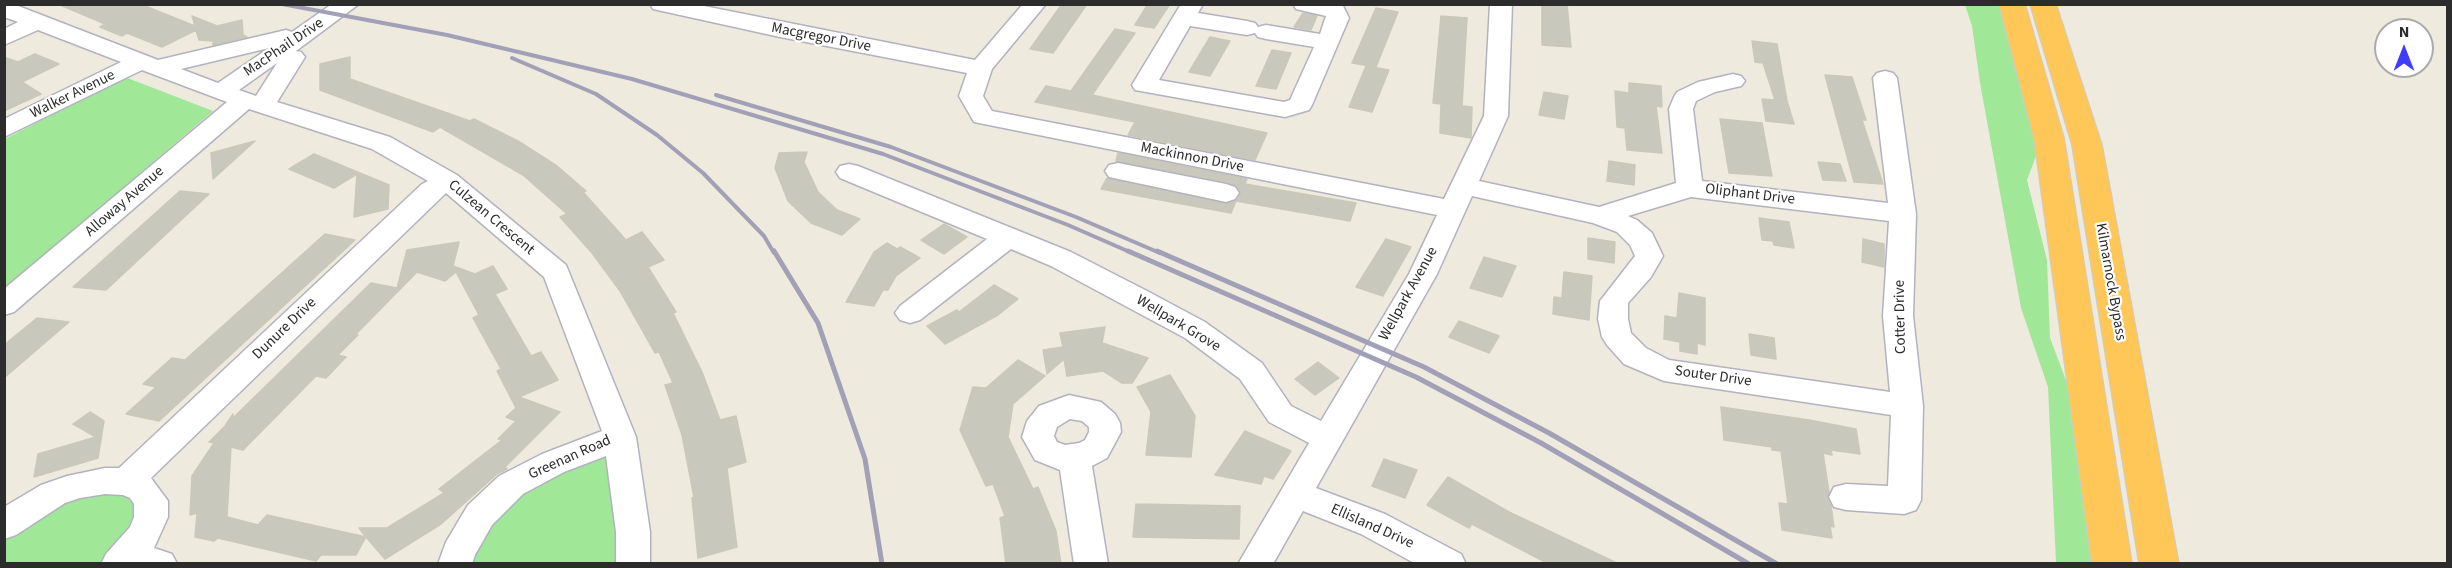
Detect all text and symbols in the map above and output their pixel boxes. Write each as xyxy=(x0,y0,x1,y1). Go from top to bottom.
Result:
street label: MacPhail Drive xyxy=(241,15,327,81)
north arrow xyxy=(2374,18,2434,78)
street label: Macgregor Drive xyxy=(770,20,872,56)
text: N xyxy=(2399,21,2409,43)
street label: Walker Avenue xyxy=(28,67,118,123)
street label: Mackinnon Drive xyxy=(1139,139,1245,177)
street label: Alloway Avenue xyxy=(82,163,168,241)
street label: Culzean Crescent xyxy=(444,177,538,259)
street label: Oliphant Drive xyxy=(1704,181,1796,209)
street label: Kilmarnock Bypass xyxy=(2091,222,2129,342)
street label: Wellpark Avenue xyxy=(1376,244,1442,344)
street label: Cotter Drive xyxy=(1891,280,1911,354)
street label: Wellpark Grove xyxy=(1133,292,1223,356)
street label: Dunure Drive xyxy=(249,294,321,364)
street label: Souter Drive xyxy=(1673,363,1753,391)
street label: Greenan Road xyxy=(526,432,614,484)
street label: Ellisland Drive xyxy=(1328,501,1416,553)

